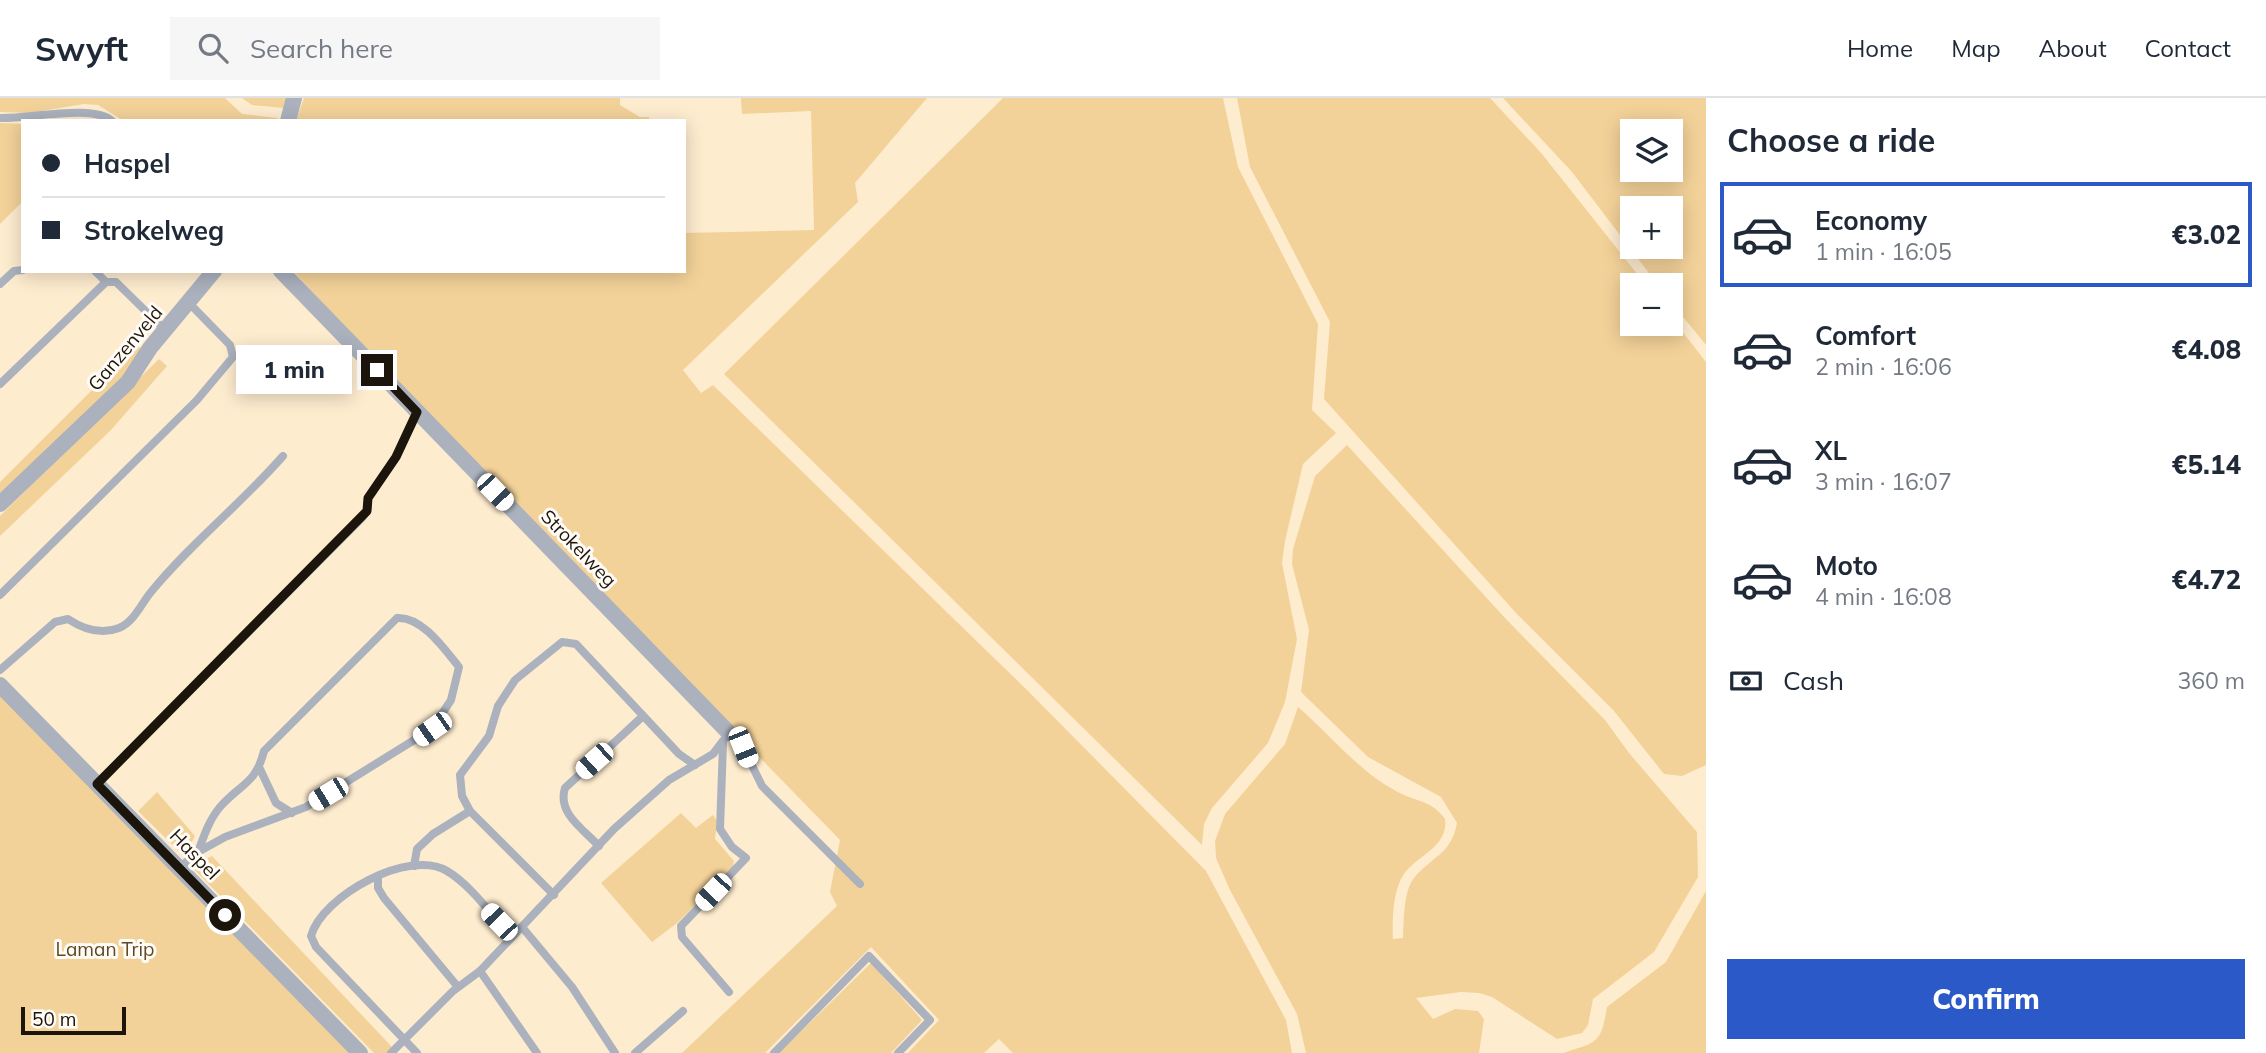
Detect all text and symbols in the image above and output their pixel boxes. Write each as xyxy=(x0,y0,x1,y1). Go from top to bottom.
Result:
search box xyxy=(170,17,660,80)
text: Swyft xyxy=(35,28,128,69)
icon: search xyxy=(194,29,232,67)
text: Search here xyxy=(250,32,393,65)
text: Home xyxy=(1847,33,1913,63)
text: Map xyxy=(1951,33,2001,63)
text: About xyxy=(2039,33,2107,63)
text: Contact xyxy=(2145,33,2231,63)
map controls xyxy=(1620,119,1683,336)
button: layers xyxy=(1620,119,1683,182)
text: Choose a ride xyxy=(1727,120,1935,160)
text: Haspel xyxy=(84,147,170,180)
button: + xyxy=(1620,196,1683,259)
icon: car xyxy=(1731,203,1794,266)
text: Economy xyxy=(1815,204,1927,237)
text: Strokelweg xyxy=(84,214,224,247)
text: €3.02 xyxy=(2172,218,2241,251)
text: 1 min · 16:05 xyxy=(1815,237,1952,266)
button: − xyxy=(1620,273,1683,336)
street label: Ganzenveld xyxy=(82,301,168,395)
icon: car xyxy=(1731,318,1794,381)
text: Comfort xyxy=(1815,319,1916,352)
text: €4.08 xyxy=(2172,333,2241,366)
callout: 1 min xyxy=(237,345,352,394)
text: 2 min · 16:06 xyxy=(1815,352,1952,381)
route end xyxy=(361,354,393,386)
text: 1 min xyxy=(263,355,325,384)
icon: car xyxy=(1731,433,1794,496)
text: XL xyxy=(1815,434,1847,467)
text: €5.14 xyxy=(2172,448,2241,481)
text: 3 min · 16:07 xyxy=(1815,467,1952,496)
car xyxy=(473,470,518,514)
street label: Strokelweg xyxy=(536,504,622,592)
icon: car xyxy=(1731,548,1794,611)
text: Moto xyxy=(1815,549,1878,582)
text: €4.72 xyxy=(2172,563,2241,596)
text: 4 min · 16:08 xyxy=(1815,582,1952,611)
icon: cash xyxy=(1727,662,1765,700)
text: Cash xyxy=(1783,664,1844,697)
text: 360 m xyxy=(2177,666,2245,695)
car xyxy=(409,708,456,750)
car xyxy=(726,724,761,770)
car xyxy=(572,739,617,783)
car xyxy=(305,774,352,814)
street label: Haspel xyxy=(165,823,225,885)
car xyxy=(691,869,736,915)
route start xyxy=(209,899,241,931)
car xyxy=(477,900,522,944)
park label: Laman Trip xyxy=(56,937,154,961)
button: Confirm xyxy=(1727,959,2245,1039)
scale bar xyxy=(21,1004,126,1036)
text: 50 m xyxy=(32,1007,76,1031)

